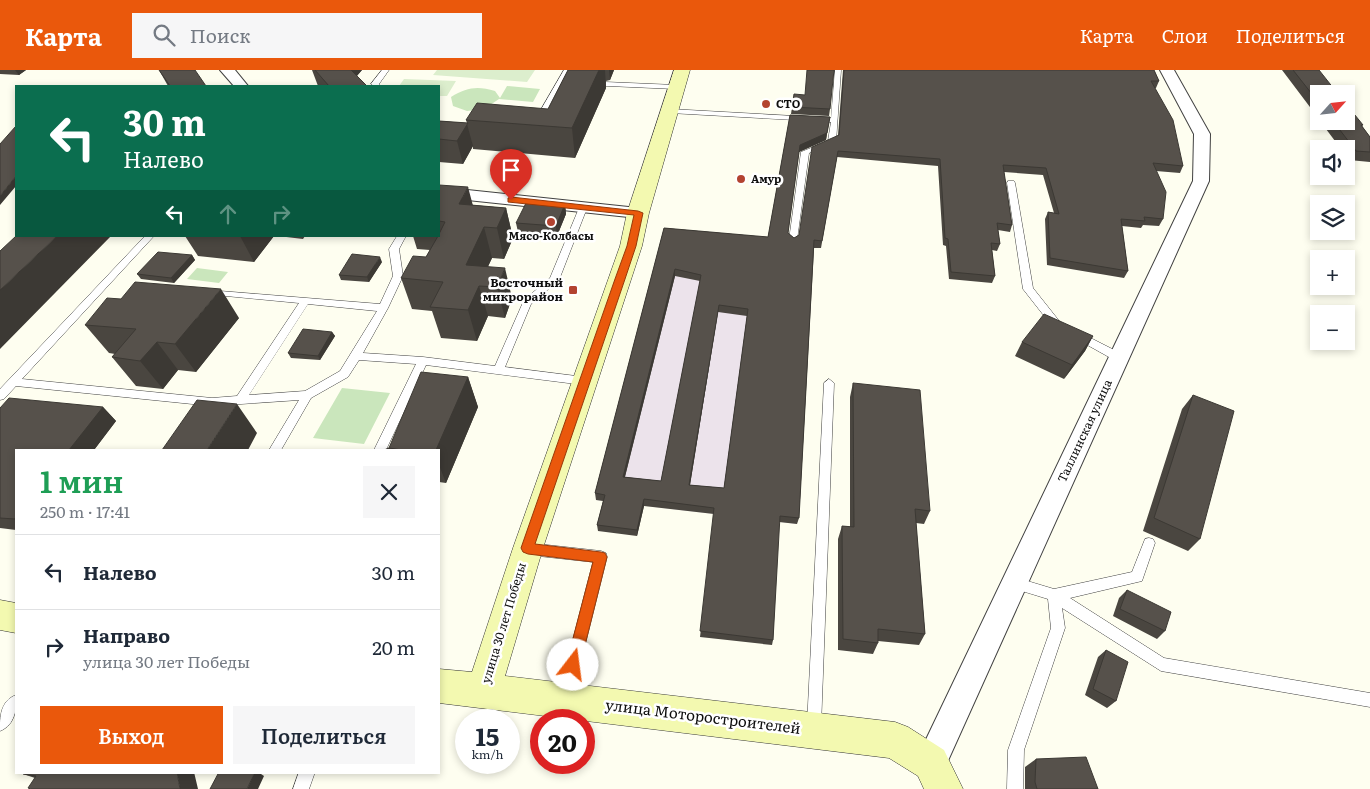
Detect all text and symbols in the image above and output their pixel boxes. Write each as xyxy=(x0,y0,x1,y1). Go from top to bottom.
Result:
search box xyxy=(132,13,482,58)
text: Карта xyxy=(25,18,102,53)
icon: search xyxy=(150,21,178,49)
text: Поиск xyxy=(190,21,251,49)
text: Карта xyxy=(1080,22,1134,49)
text: Слои xyxy=(1162,22,1208,49)
text: Поделиться xyxy=(1236,22,1345,49)
north arrow xyxy=(1310,85,1355,130)
map controls xyxy=(1310,85,1355,350)
text: 30 m xyxy=(123,95,206,147)
place label: СТО xyxy=(776,95,801,111)
marker: СТО xyxy=(760,98,772,110)
icon: left xyxy=(40,105,105,170)
button: sound xyxy=(1310,140,1355,185)
text: Налево xyxy=(123,142,204,175)
pin xyxy=(490,149,532,200)
icon: arrive xyxy=(497,156,525,184)
place label: Амур xyxy=(751,170,781,186)
marker: Амур xyxy=(735,173,747,185)
button: layers xyxy=(1310,195,1355,240)
icon: left xyxy=(161,200,189,228)
icon: ahead xyxy=(214,200,242,228)
icon: right xyxy=(267,200,295,228)
marker: Мясо-Колбасы xyxy=(545,216,557,228)
place label: Мясо-Колбасы xyxy=(508,227,594,243)
button: + xyxy=(1310,250,1355,295)
place label: Восточный микрорайон xyxy=(483,273,564,305)
marker: Восточный микрорайон xyxy=(567,284,579,296)
button: − xyxy=(1310,305,1355,350)
street label: Таллинская улица xyxy=(1052,376,1116,485)
text: 1 мин xyxy=(40,458,123,502)
button: close xyxy=(363,466,415,518)
text: 250 m · 17:41 xyxy=(40,499,130,523)
icon: left xyxy=(40,558,68,586)
text: Налево xyxy=(83,558,157,586)
text: 30 m xyxy=(371,558,415,586)
street label: улица 30 лет Победы xyxy=(476,560,530,685)
text: Направо xyxy=(83,621,170,649)
icon: right xyxy=(40,633,68,661)
text: 20 m xyxy=(372,633,415,661)
position arrow xyxy=(546,638,598,690)
text: улица 30 лет Победы xyxy=(83,649,250,673)
street label: улица Моторостроителей xyxy=(604,692,802,739)
button: Выход xyxy=(40,706,223,764)
button: Поделиться xyxy=(233,706,415,764)
speed limit sign: 20 xyxy=(530,709,595,774)
text: 15 xyxy=(476,717,499,754)
text: km/h xyxy=(472,745,503,763)

